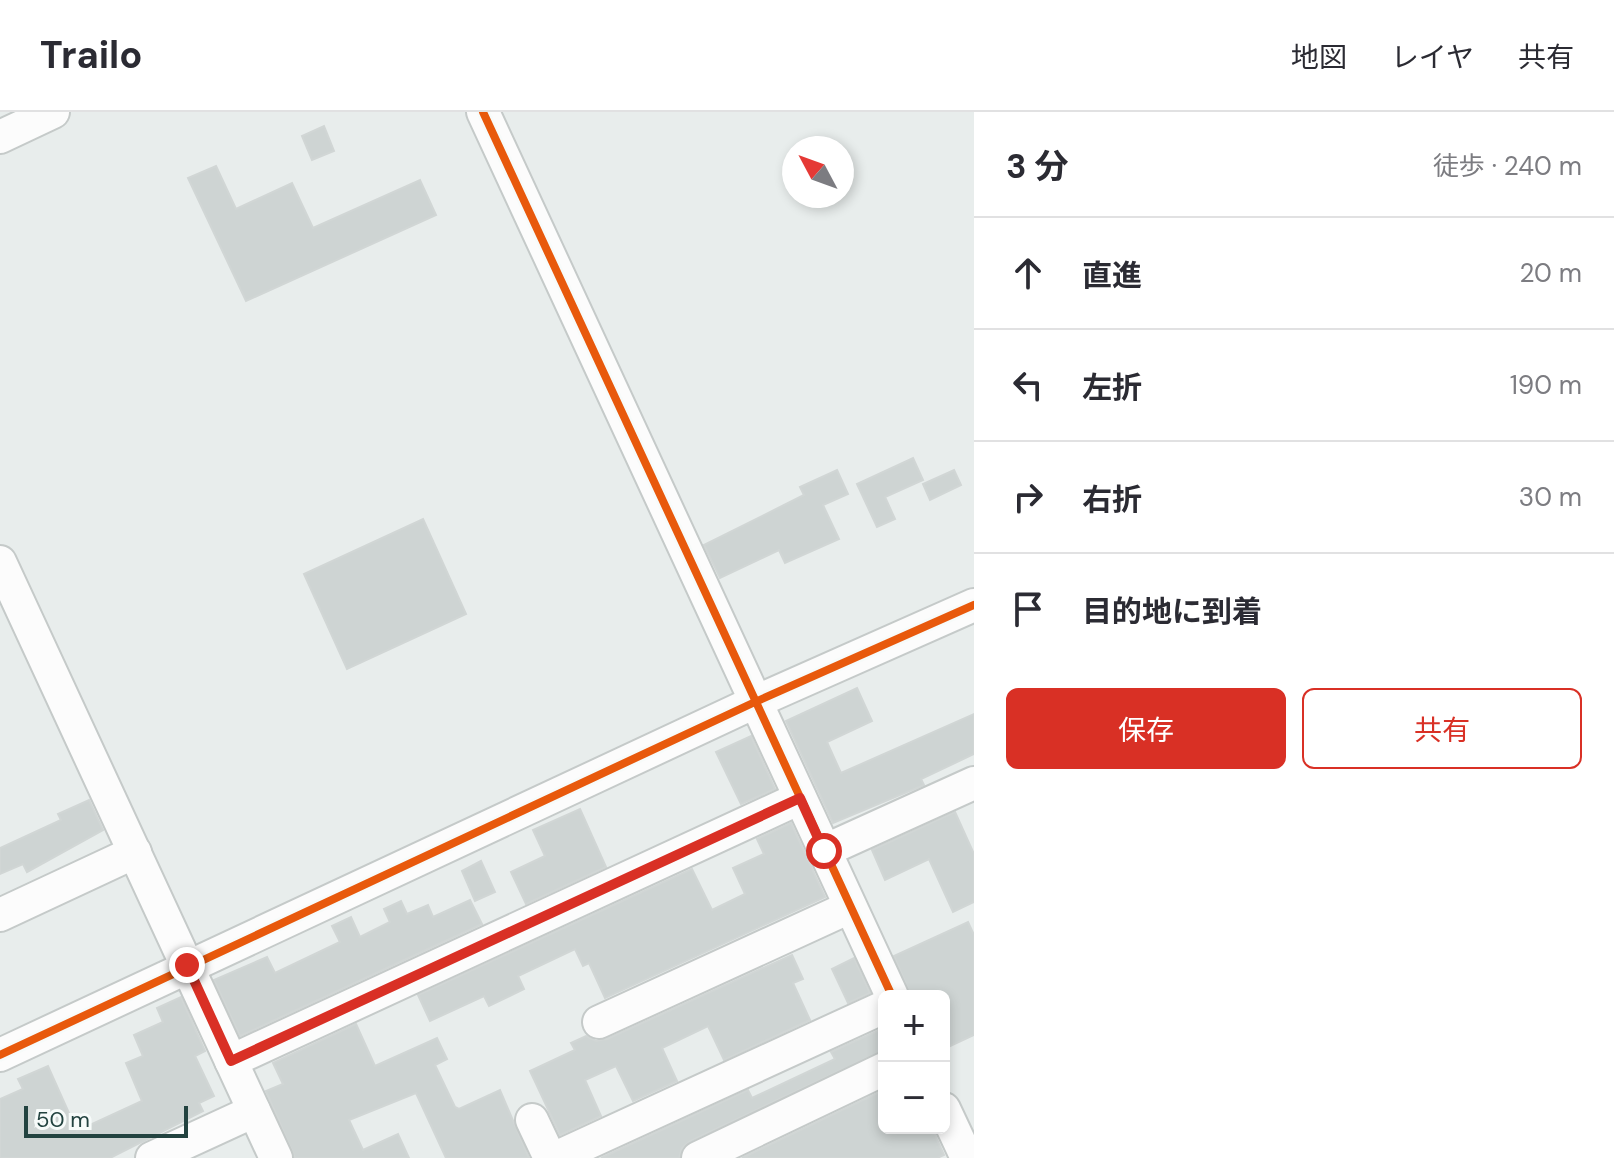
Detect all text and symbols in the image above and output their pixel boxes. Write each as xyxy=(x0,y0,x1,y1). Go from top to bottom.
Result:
text: Trailo xyxy=(40,30,142,80)
text: 地図 xyxy=(1291,39,1347,76)
text: レイヤ xyxy=(1391,39,1474,76)
text: 共有 xyxy=(1518,39,1574,76)
north arrow xyxy=(782,136,854,208)
text: 3 分 xyxy=(1006,144,1069,189)
text: 徒歩 · 240 m xyxy=(1433,149,1582,183)
icon: ahead xyxy=(1006,251,1050,295)
text: 直進 xyxy=(1082,256,1142,295)
text: 20 m xyxy=(1519,256,1582,290)
icon: left xyxy=(1006,363,1050,407)
text: 左折 xyxy=(1082,368,1142,407)
text: 190 m xyxy=(1510,368,1582,402)
icon: right xyxy=(1006,475,1050,519)
text: 右折 xyxy=(1082,480,1142,519)
text: 30 m xyxy=(1519,480,1582,514)
icon: arrive xyxy=(1006,587,1050,631)
text: 目的地に到着 xyxy=(1082,592,1262,631)
button: 保存 xyxy=(1006,688,1286,769)
button: 共有 xyxy=(1302,688,1582,769)
route start xyxy=(806,833,842,869)
route end xyxy=(169,947,205,983)
map controls xyxy=(878,990,950,1134)
button: + xyxy=(878,990,950,1062)
button: − xyxy=(878,1062,950,1134)
scale bar xyxy=(24,1102,188,1138)
text: 50 m xyxy=(36,1105,90,1134)

